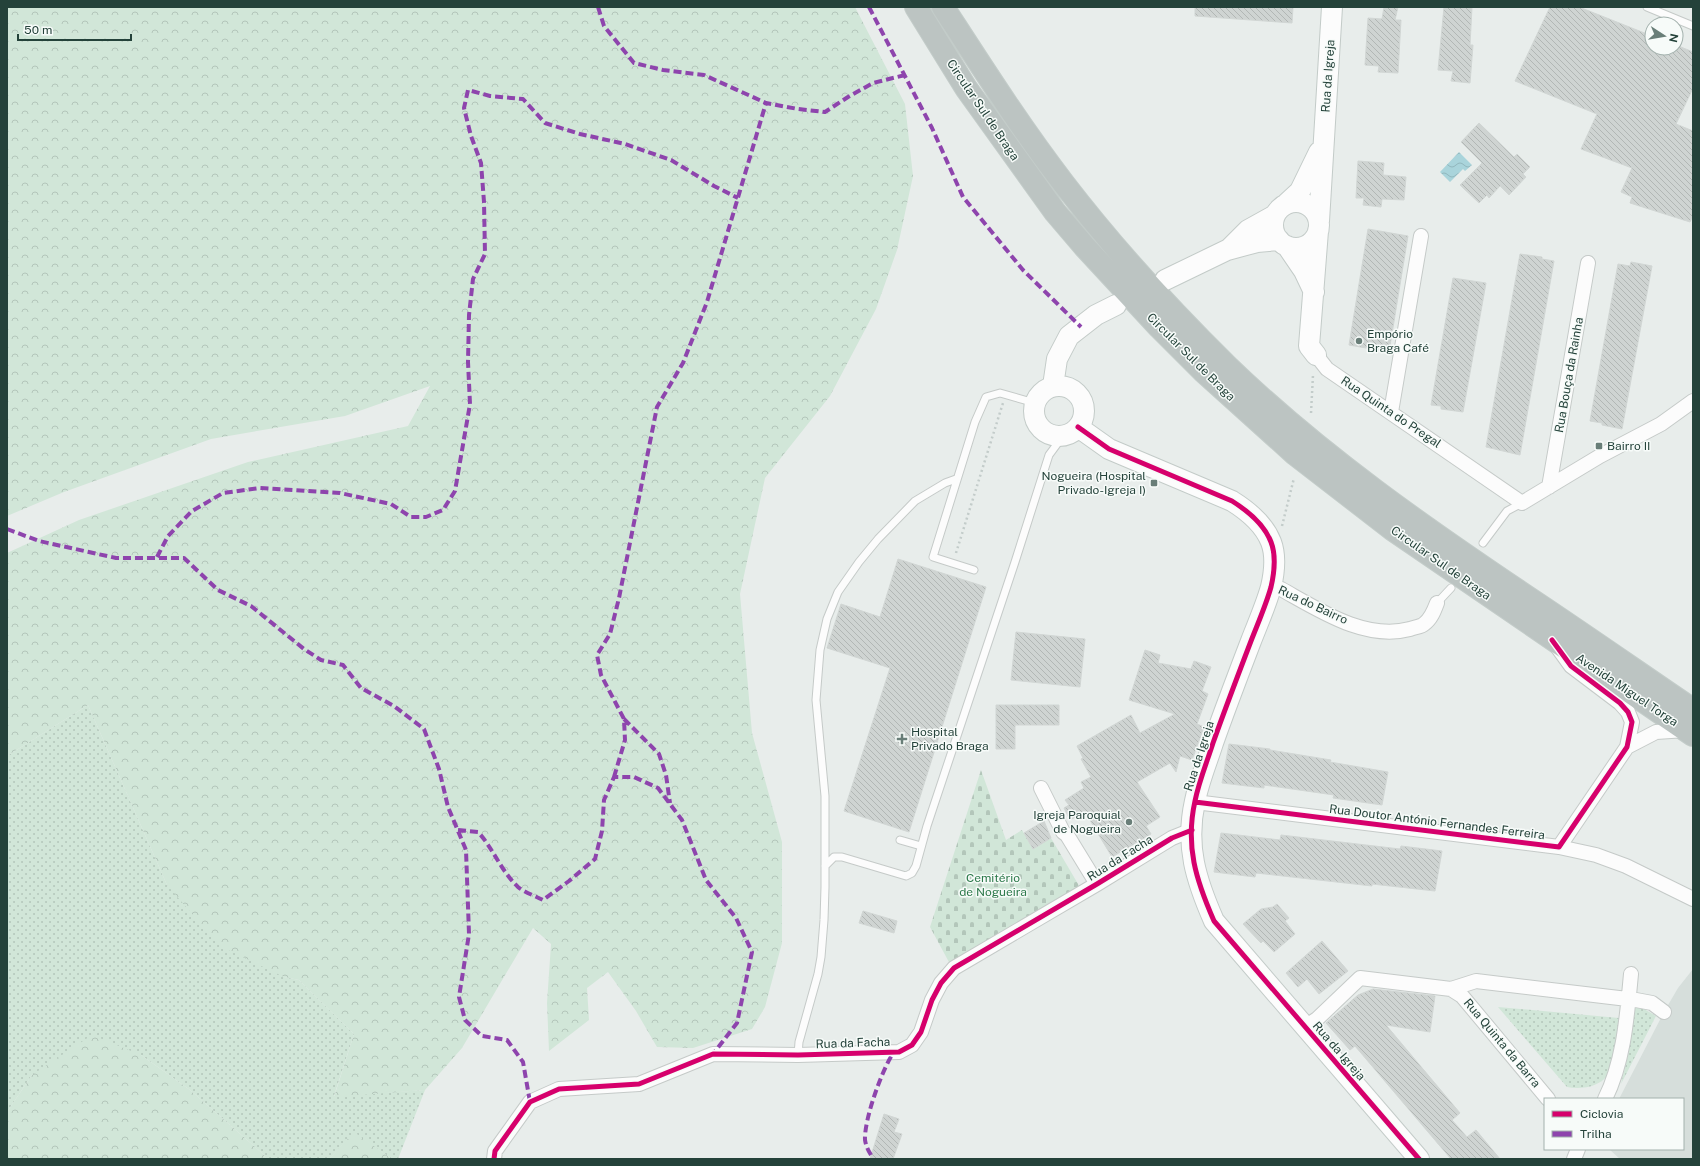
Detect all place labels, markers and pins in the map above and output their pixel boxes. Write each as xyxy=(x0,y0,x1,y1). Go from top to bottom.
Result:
place label: Empório Braga Café xyxy=(1367,327,1429,355)
marker: Empório Braga Café xyxy=(1354,336,1364,346)
place label: Bairro II xyxy=(1607,439,1650,453)
marker: Bairro II xyxy=(1594,441,1604,451)
place label: Nogueira (Hospital Privado-Igreja I) xyxy=(1042,469,1146,497)
marker: Nogueira (Hospital Privado-Igreja I) xyxy=(1149,478,1159,488)
place label: Hospital Privado Braga xyxy=(911,725,989,753)
marker: Hospital Privado Braga xyxy=(896,733,908,745)
place label: Igreja Paroquial de Nogueira xyxy=(1033,808,1121,836)
marker: Igreja Paroquial de Nogueira xyxy=(1124,817,1134,827)

